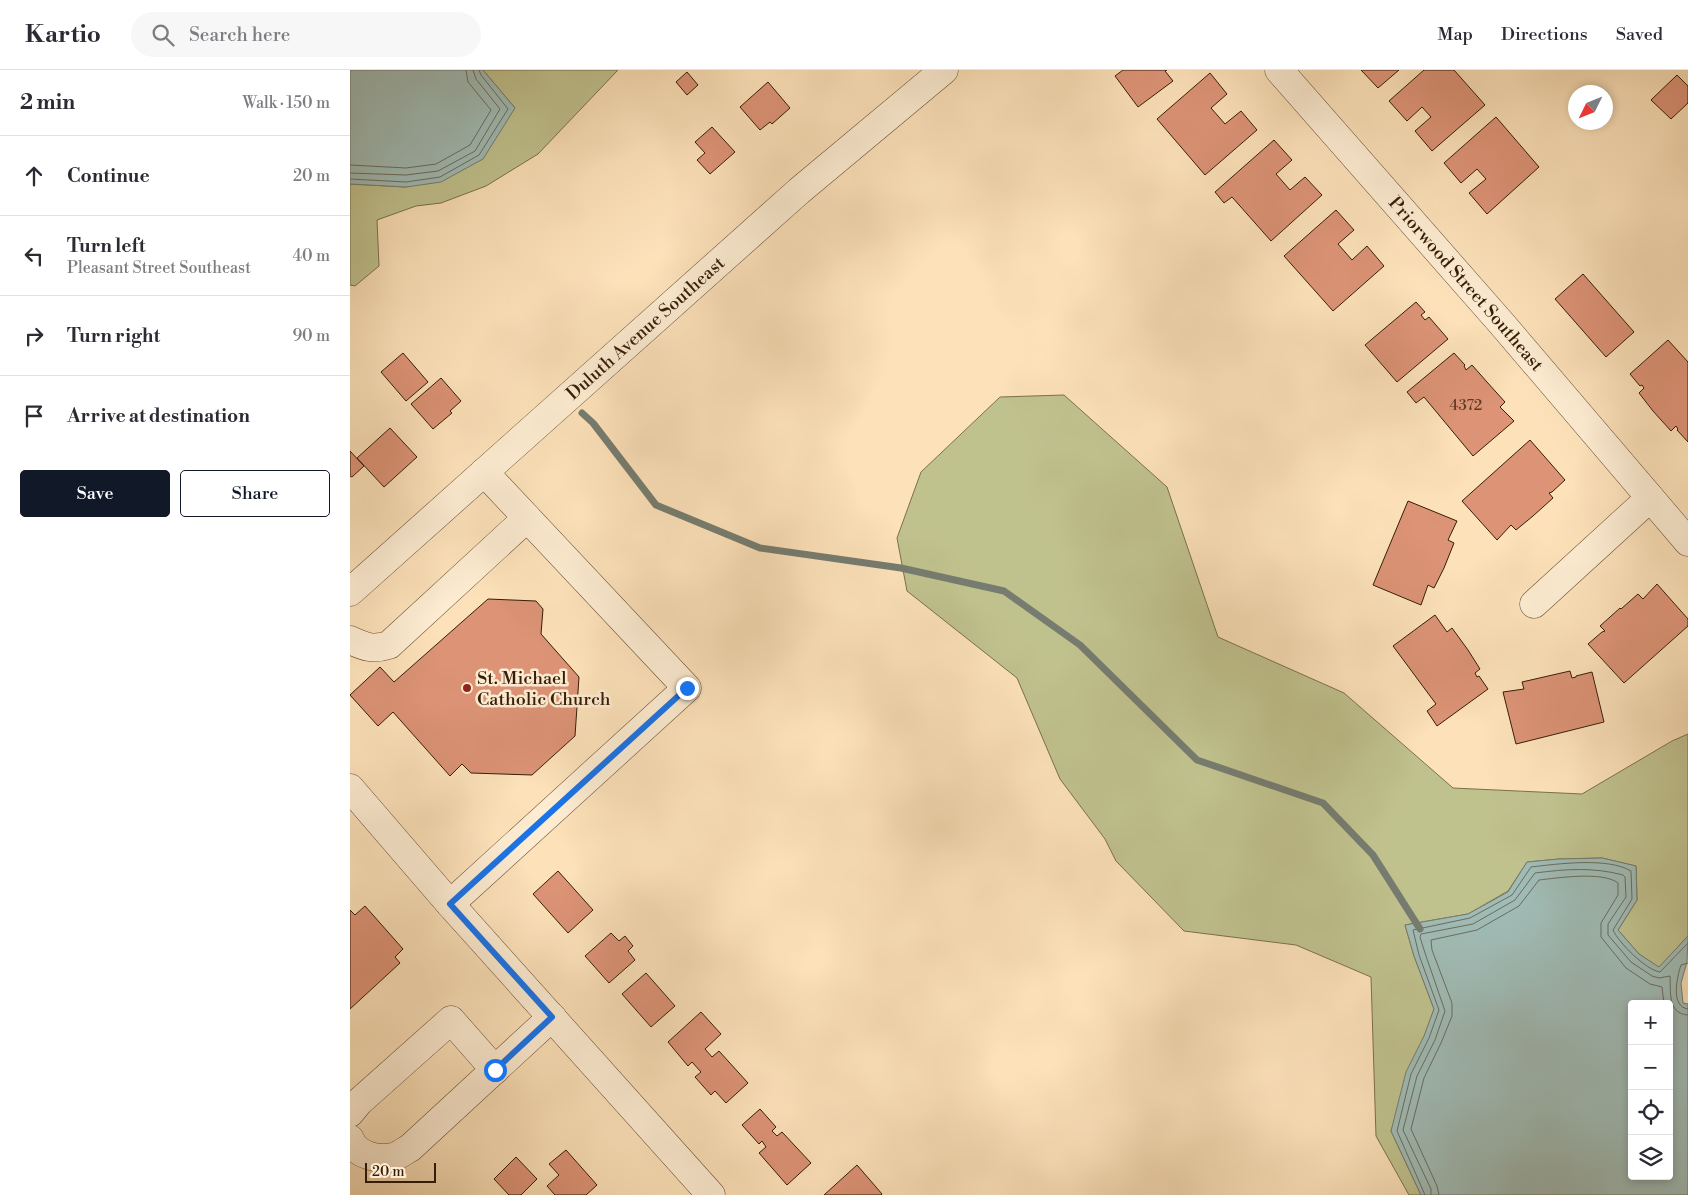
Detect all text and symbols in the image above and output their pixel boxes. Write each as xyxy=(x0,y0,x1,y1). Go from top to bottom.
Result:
search box xyxy=(131,12,481,57)
text: Kartio xyxy=(25,20,101,50)
icon: search xyxy=(149,21,177,49)
text: Search here xyxy=(189,23,290,47)
text: Map xyxy=(1437,23,1473,46)
text: Directions xyxy=(1501,23,1588,46)
text: Saved xyxy=(1616,23,1663,46)
north arrow xyxy=(1568,85,1613,130)
text: 2 min xyxy=(20,90,75,116)
text: Walk · 150 m xyxy=(242,93,330,113)
icon: ahead xyxy=(20,162,48,190)
text: Continue xyxy=(67,164,150,188)
text: 20 m xyxy=(293,166,330,186)
street label: Priorwood Street Southeast xyxy=(1384,191,1549,376)
text: Turn left xyxy=(67,234,146,258)
icon: left xyxy=(20,242,48,270)
text: 40 m xyxy=(293,246,330,266)
street label: Duluth Avenue Southeast xyxy=(561,251,730,405)
text: Pleasant Street Southeast xyxy=(67,258,251,278)
icon: right xyxy=(20,322,48,350)
text: Turn right xyxy=(67,324,160,348)
text: 90 m xyxy=(292,326,330,346)
house number: 4372 xyxy=(1450,396,1482,415)
icon: arrive xyxy=(20,402,48,430)
text: Arrive at destination xyxy=(67,404,250,428)
button: Save xyxy=(20,470,170,517)
button: Share xyxy=(180,470,330,517)
place label: St. Michael Catholic Church xyxy=(477,667,611,711)
route end xyxy=(676,677,699,700)
marker: St. Michael Catholic Church xyxy=(461,682,473,694)
map controls xyxy=(1628,1000,1673,1180)
button: + xyxy=(1628,1000,1673,1045)
button: − xyxy=(1628,1045,1673,1090)
route start xyxy=(484,1059,507,1082)
button: locate xyxy=(1628,1090,1673,1135)
button: layers xyxy=(1628,1135,1673,1180)
scale bar xyxy=(365,1160,436,1183)
text: 20 m xyxy=(372,1163,404,1181)

